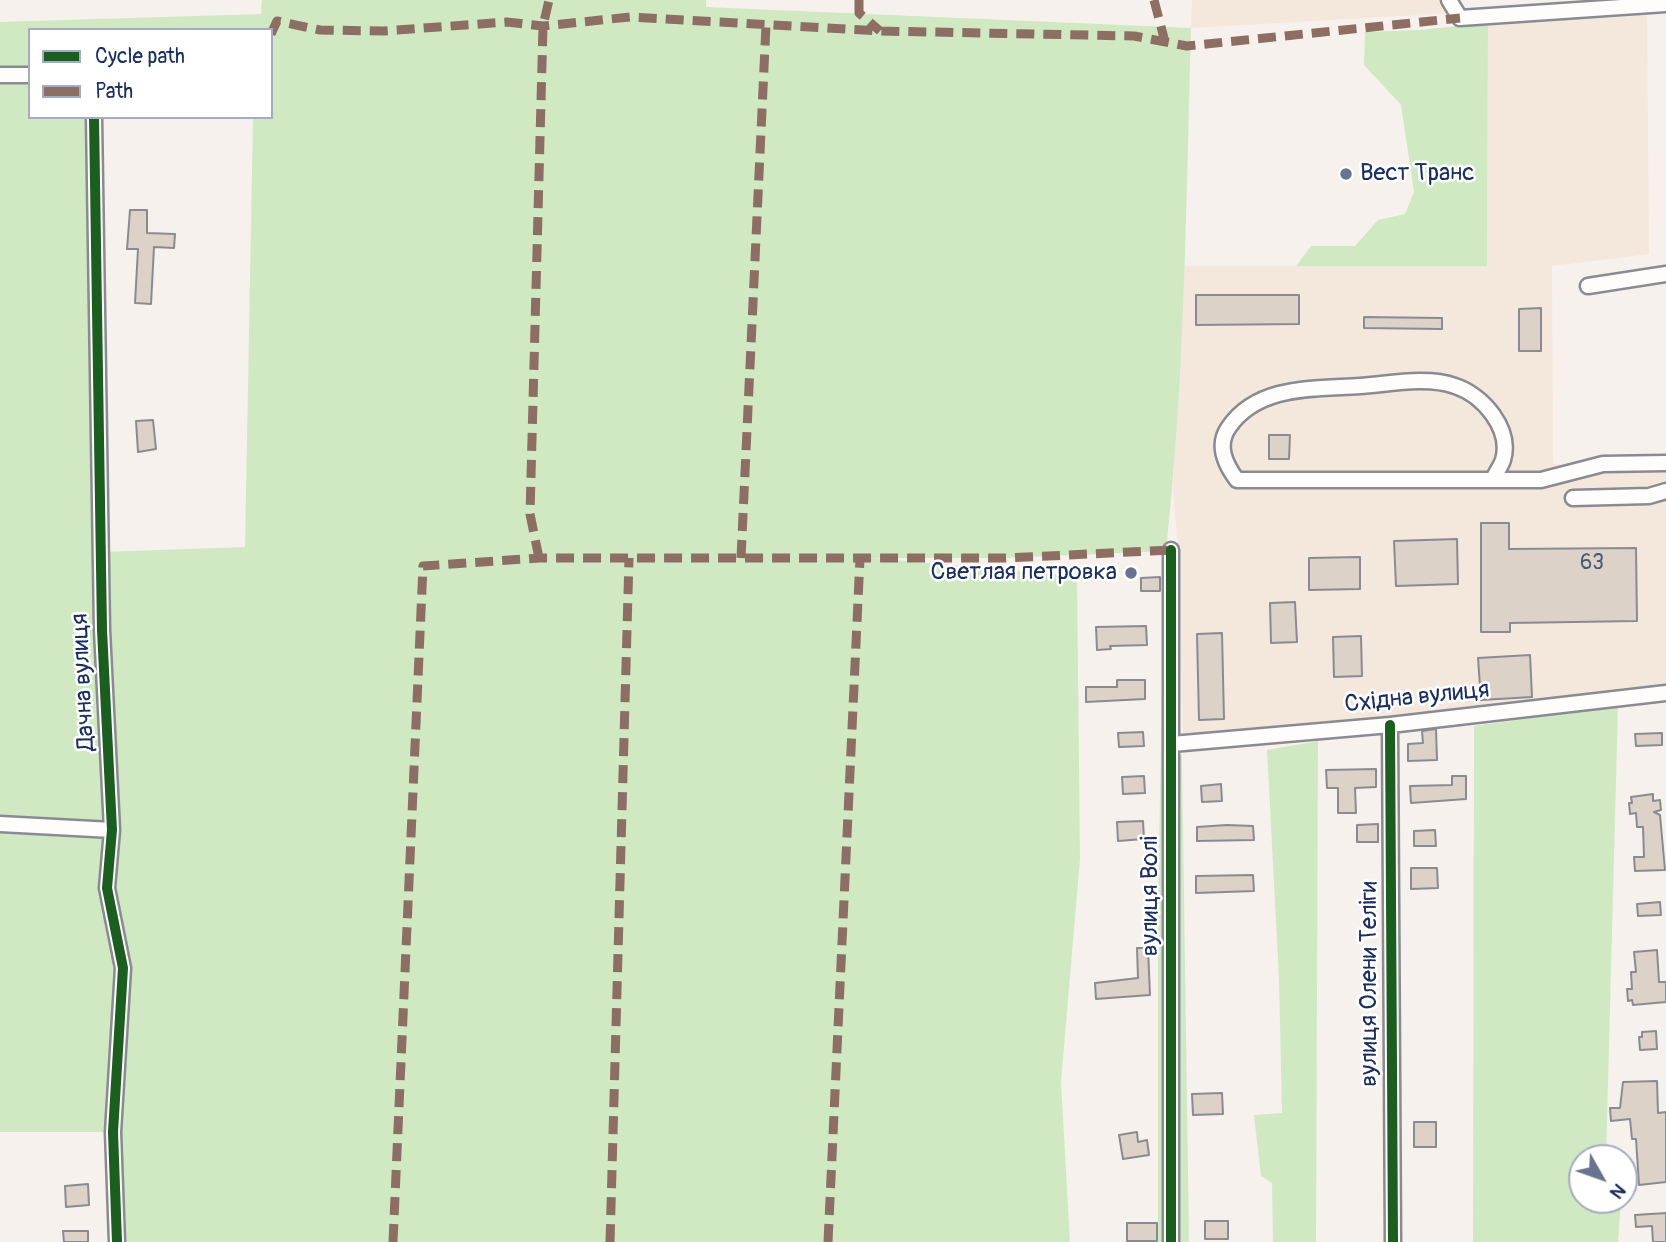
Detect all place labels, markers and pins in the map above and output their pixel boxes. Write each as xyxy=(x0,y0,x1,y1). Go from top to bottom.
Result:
place label: Вест Транс xyxy=(1360,160,1474,188)
marker: Вест Транс xyxy=(1338,166,1354,182)
place label: Светлая петровка xyxy=(931,559,1117,587)
marker: Светлая петровка xyxy=(1123,565,1139,581)

